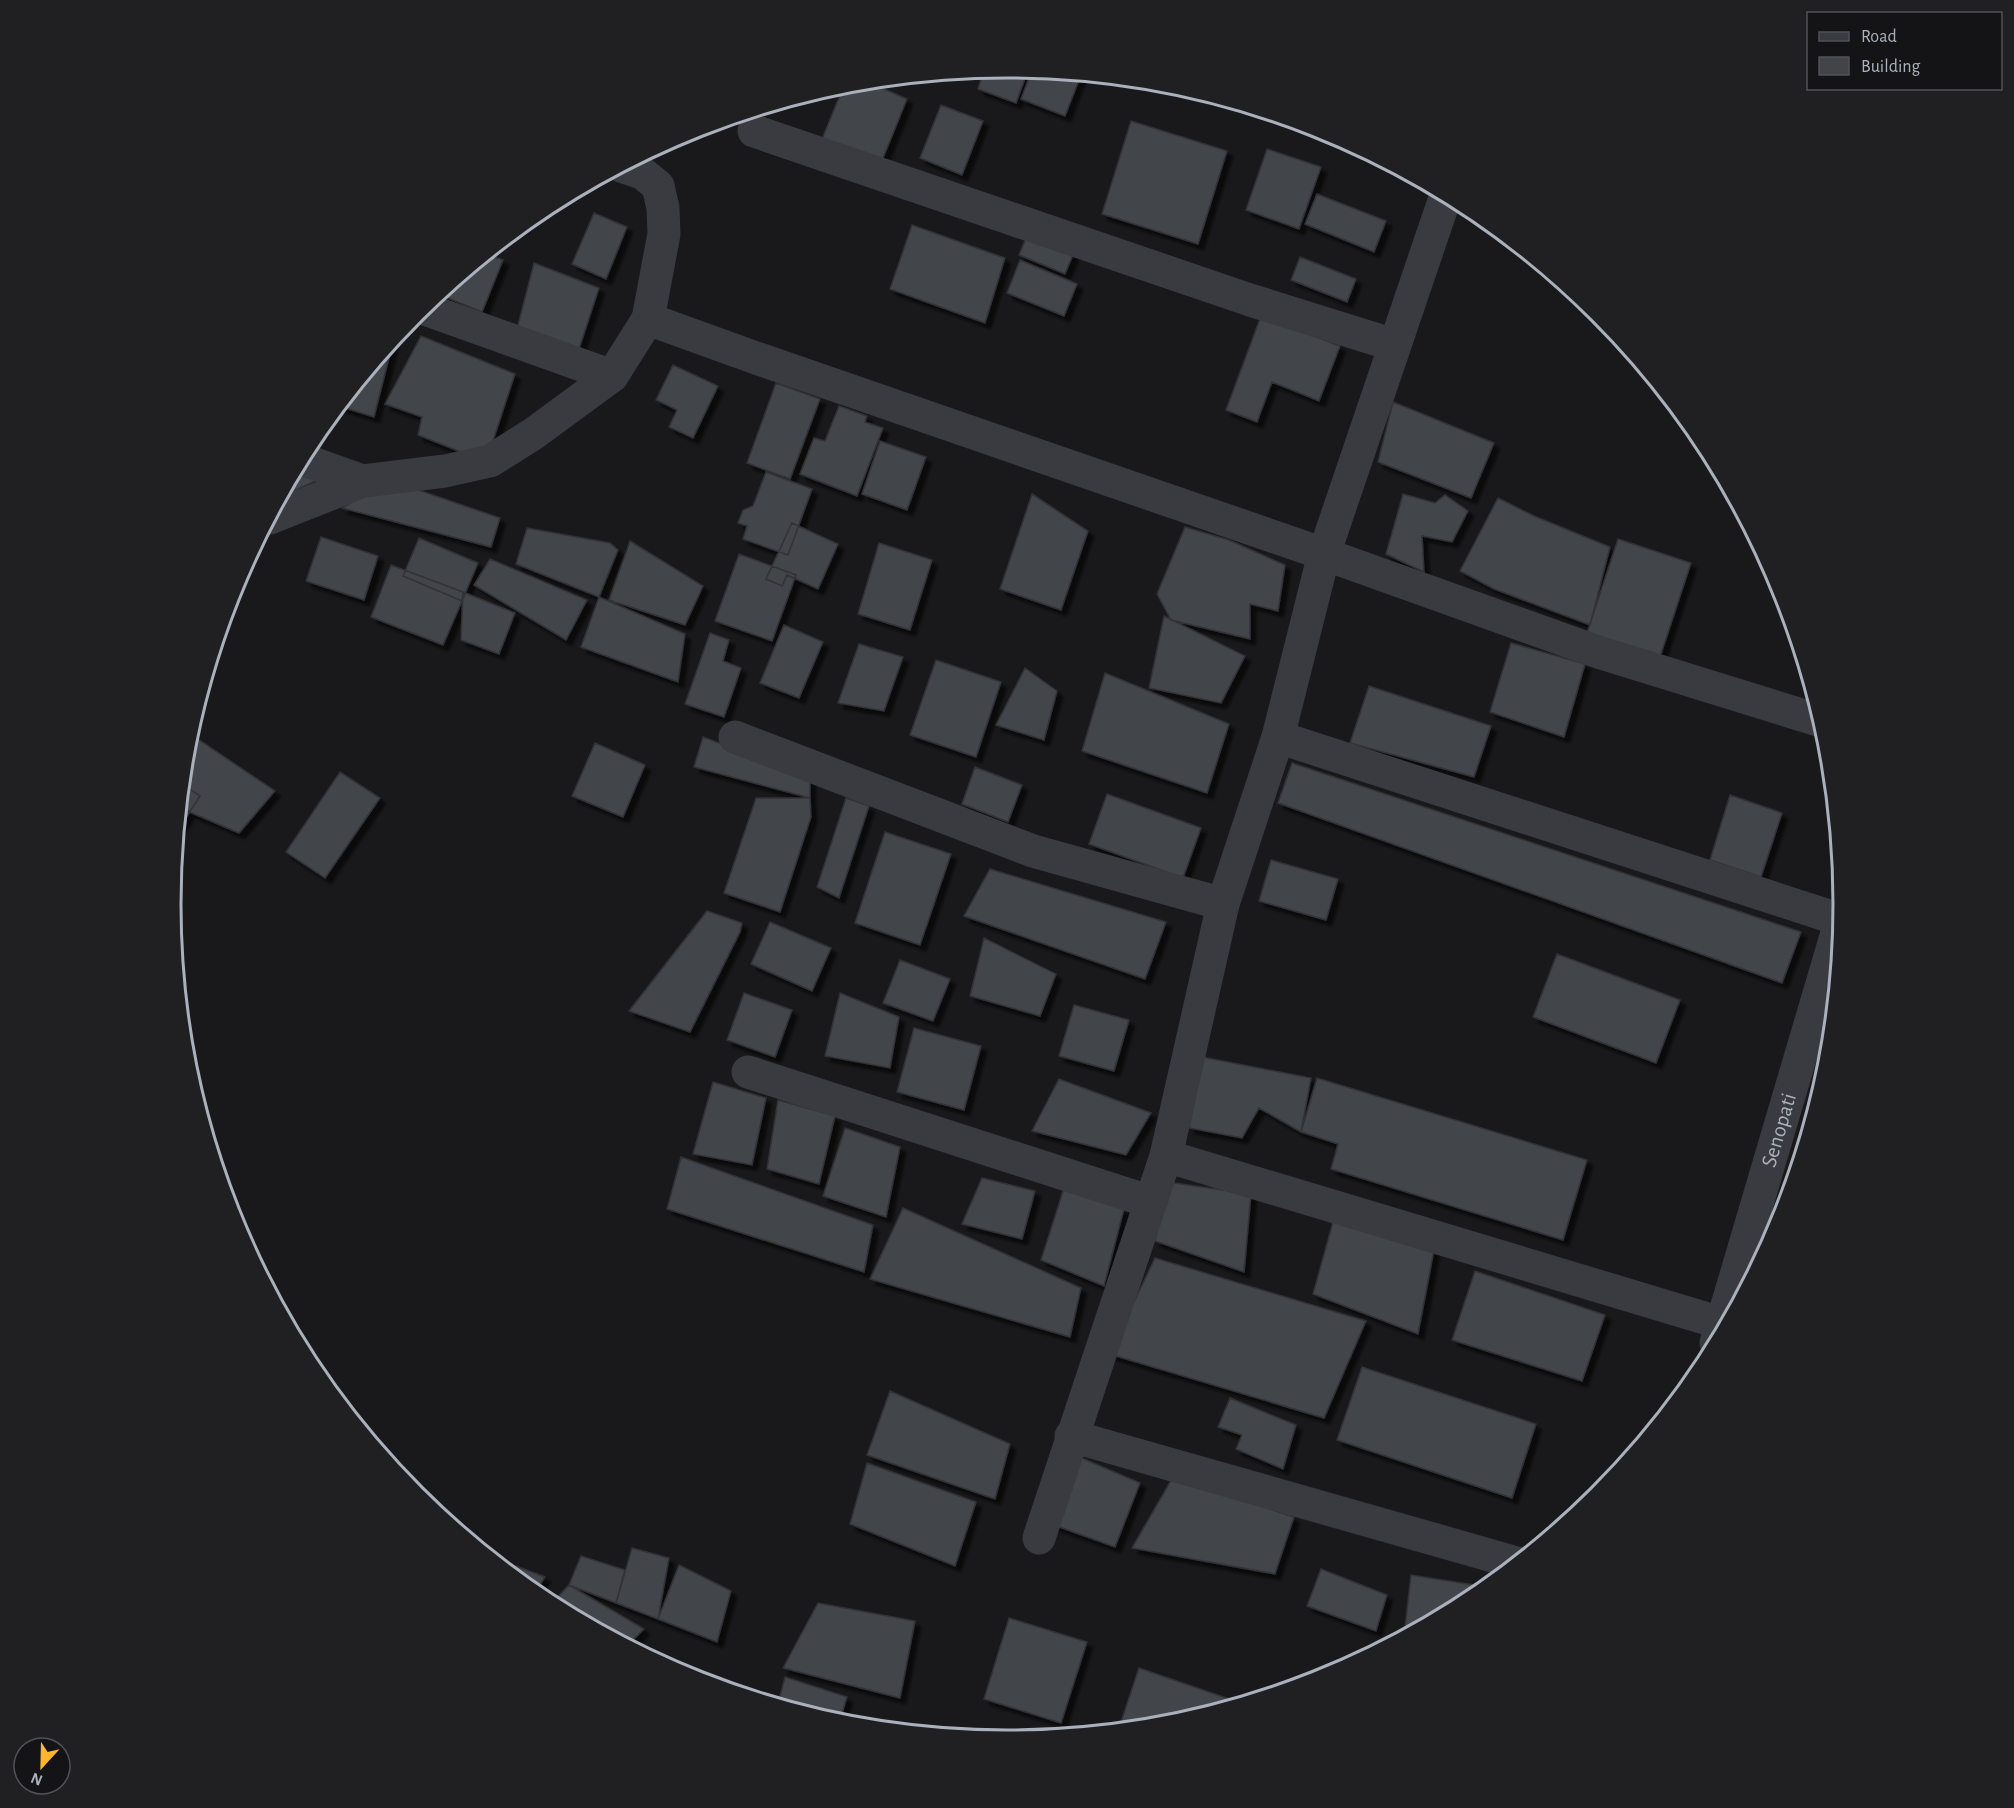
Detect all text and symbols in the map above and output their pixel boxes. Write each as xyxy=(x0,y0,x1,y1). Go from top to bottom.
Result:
legend xyxy=(1807,12,2002,90)
text: Road xyxy=(1861,28,1897,46)
text: Building xyxy=(1861,58,1921,76)
street label: Senopati xyxy=(1758,1091,1800,1170)
north arrow xyxy=(12,1736,72,1796)
text: N xyxy=(29,1769,45,1788)

